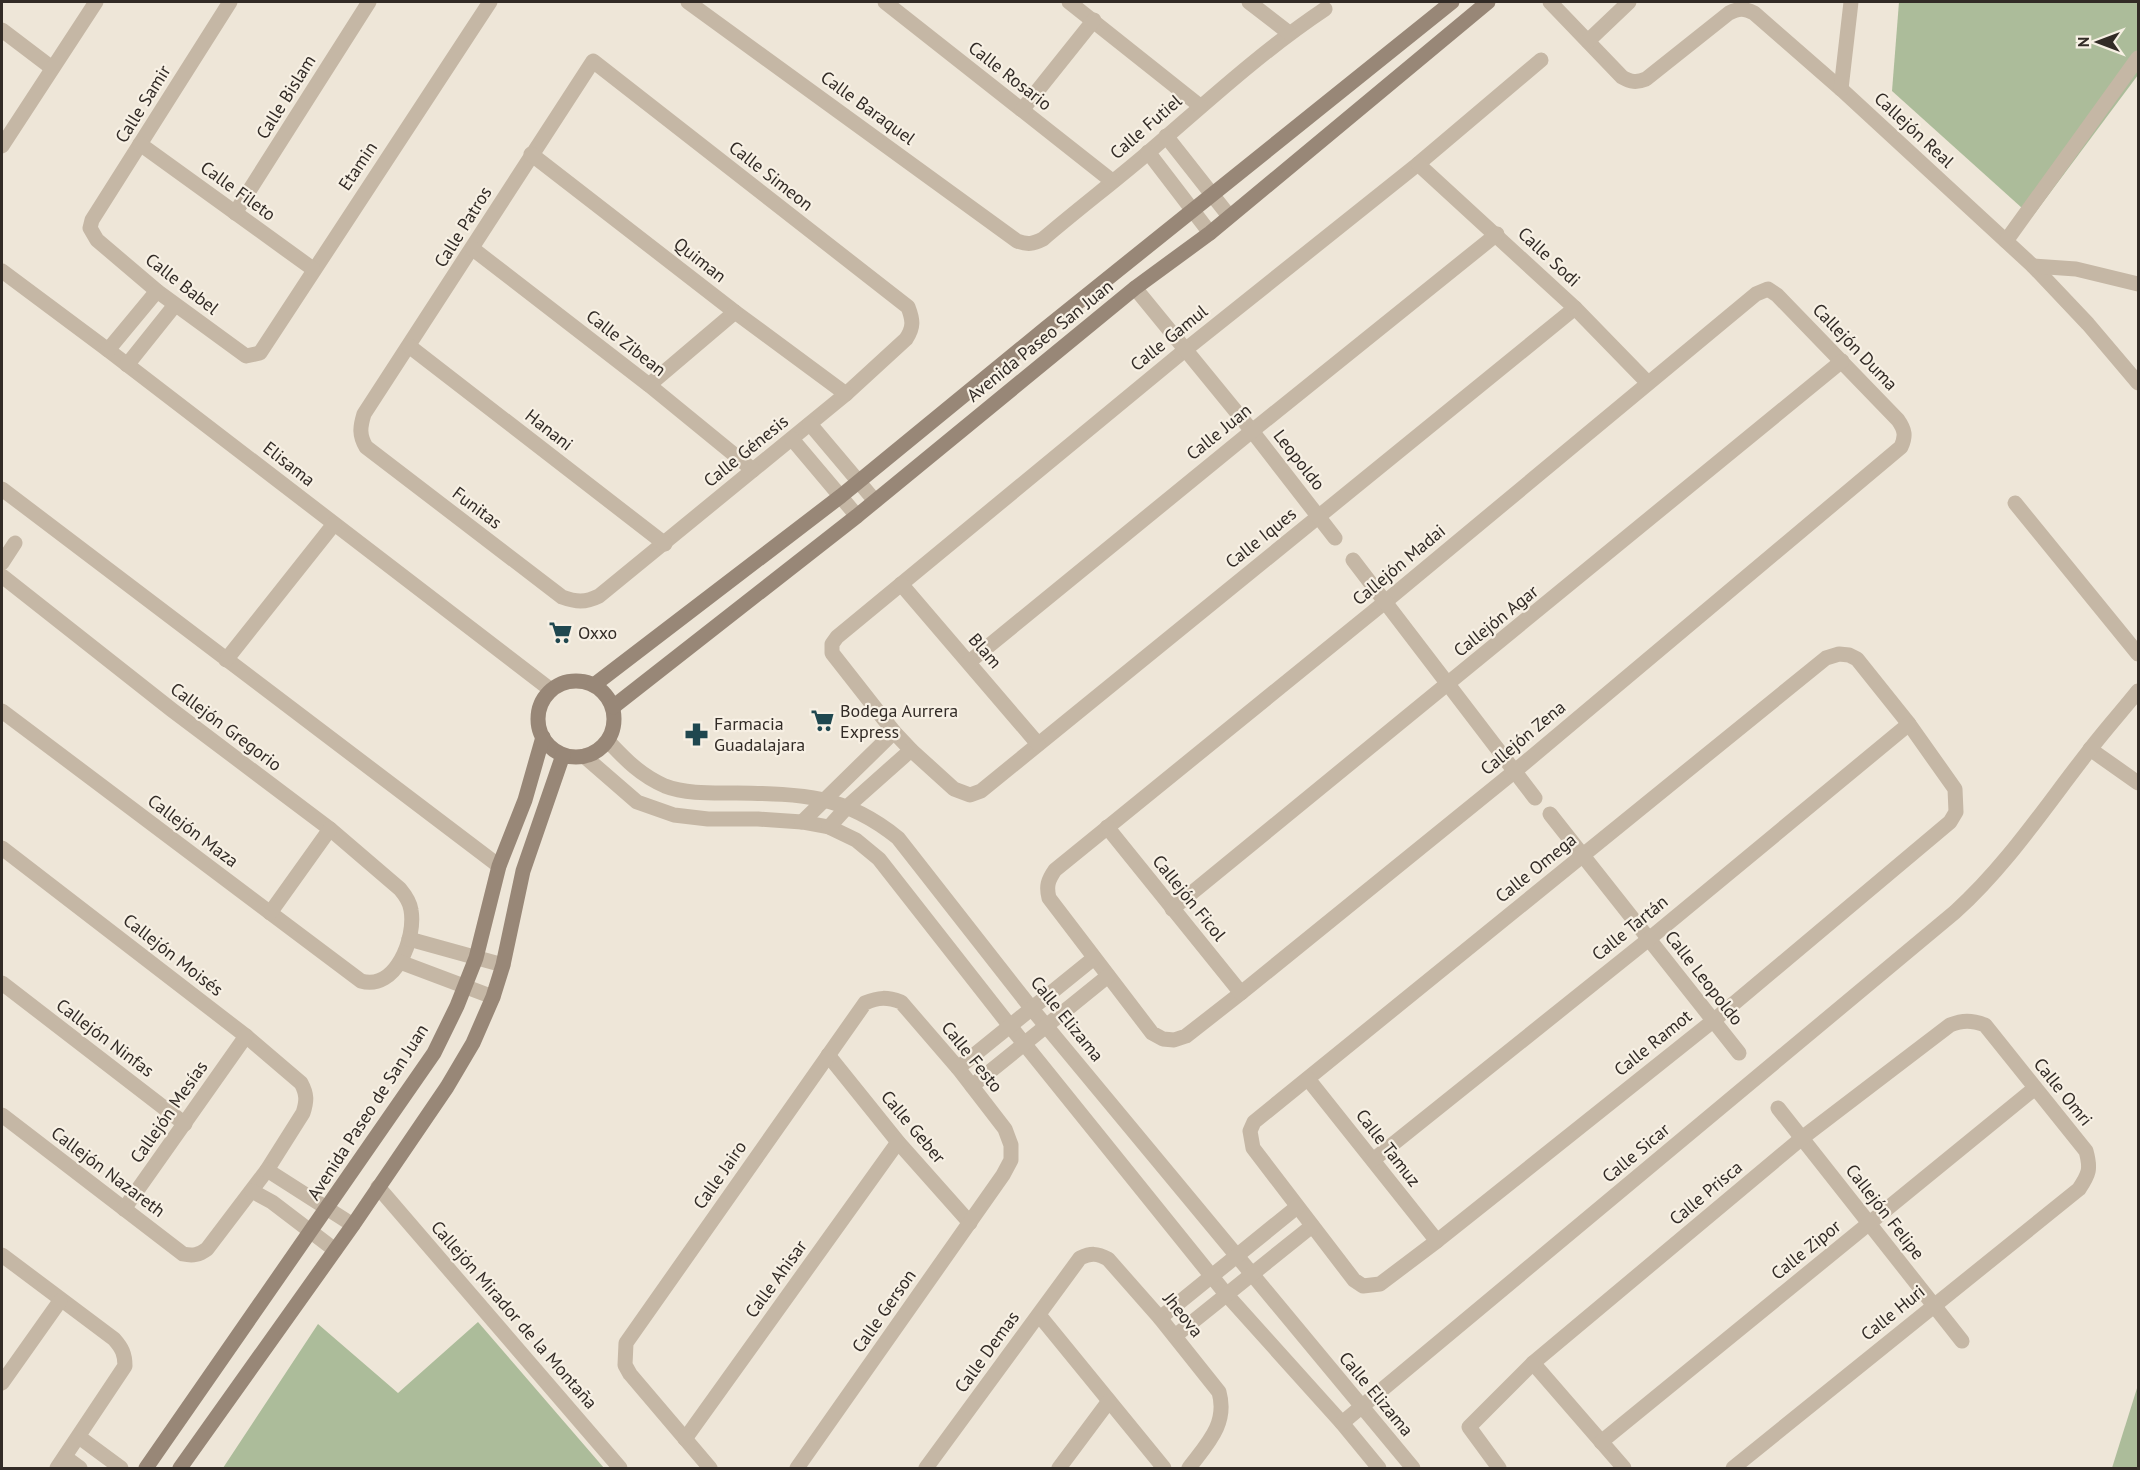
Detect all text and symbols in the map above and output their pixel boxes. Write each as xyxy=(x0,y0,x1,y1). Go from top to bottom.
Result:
north arrow xyxy=(2068,12,2128,72)
street label: Calle Rosario xyxy=(964,36,1057,115)
text: N xyxy=(2073,37,2093,47)
street label: Calle Bislam xyxy=(251,50,321,143)
street label: Calle Samir xyxy=(110,61,175,147)
street label: Calle Baraquel xyxy=(816,65,921,150)
street label: Callejón Real xyxy=(1870,87,1960,173)
street label: Calle Futiel xyxy=(1105,89,1187,164)
street label: Calle Simeon xyxy=(725,136,818,216)
street label: Etamin xyxy=(333,137,382,195)
street label: Calle Fileto xyxy=(196,156,280,226)
street label: Calle Patros xyxy=(429,182,496,271)
street label: Calle Sodi xyxy=(1513,222,1585,291)
street label: Quiman xyxy=(669,232,731,287)
street label: Calle Babel xyxy=(141,248,224,320)
street label: Avenida Paseo San Juan xyxy=(962,274,1118,407)
street label: Callejón Duma xyxy=(1808,298,1903,395)
street label: Calle Gamul xyxy=(1125,299,1213,376)
street label: Calle Zibean xyxy=(582,304,671,381)
street label: Calle Juan xyxy=(1181,398,1256,465)
street label: Hanani xyxy=(521,404,578,455)
street label: Calle Génesis xyxy=(699,409,793,492)
street label: Leopoldo xyxy=(1269,425,1330,495)
street label: Elisama xyxy=(259,436,320,491)
street label: Funitas xyxy=(448,481,507,534)
street label: Calle Iques xyxy=(1221,502,1301,573)
street label: Callejón Madai xyxy=(1348,519,1450,610)
street label: Callejón Agar xyxy=(1449,580,1543,662)
supermarket icon: Oxxo xyxy=(547,620,573,646)
place label: Oxxo xyxy=(578,621,617,644)
street label: Blam xyxy=(964,628,1007,673)
street label: Callejón Gregorio xyxy=(166,677,287,776)
street label: Callejón Zena xyxy=(1475,695,1570,780)
place label: Bodega Aurrera Express xyxy=(840,699,958,743)
supermarket icon: Bodega Aurrera Express xyxy=(809,708,835,734)
place label: Farmacia Guadalajara xyxy=(714,712,805,756)
pharmacy icon: Farmacia Guadalajara xyxy=(683,721,709,747)
street label: Callejón Maza xyxy=(143,789,243,872)
street label: Calle Omega xyxy=(1490,828,1581,907)
street label: Callejón Ficol xyxy=(1148,850,1232,946)
street label: Calle Tartán xyxy=(1587,890,1672,965)
street label: Callejón Moisés xyxy=(119,908,228,1001)
street label: Calle Leopoldo xyxy=(1660,926,1749,1030)
street label: Calle Elizama xyxy=(1026,971,1109,1066)
street label: Callejón Ninfas xyxy=(52,993,159,1082)
street label: Calle Ramot xyxy=(1609,1004,1696,1081)
street label: Calle Festo xyxy=(937,1016,1008,1097)
street label: Avenida Paseo de San Juan xyxy=(302,1019,433,1204)
street label: Calle Omri xyxy=(2029,1053,2098,1130)
street label: Callejón Mesías xyxy=(125,1056,212,1167)
street label: Calle Geber xyxy=(876,1085,951,1168)
street label: Calle Tamuz xyxy=(1351,1104,1426,1191)
street label: Calle Sicar xyxy=(1597,1118,1674,1187)
street label: Callejón Nazareth xyxy=(47,1121,170,1222)
street label: Calle Jairo xyxy=(688,1136,751,1213)
street label: Calle Prisca xyxy=(1664,1155,1747,1230)
street label: Callejón Felipe xyxy=(1841,1159,1930,1264)
street label: Calle Zipor xyxy=(1766,1215,1845,1285)
street label: Callejón Mirador de la Montaña xyxy=(426,1216,603,1414)
street label: Calle Ahisar xyxy=(740,1235,812,1322)
street label: Calle Gerson xyxy=(846,1265,921,1357)
street label: Calle Huri xyxy=(1856,1280,1929,1345)
street label: Jheova xyxy=(1158,1287,1208,1342)
street label: Calle Demas xyxy=(949,1306,1024,1397)
street label: Calle Elizama xyxy=(1334,1347,1418,1441)

